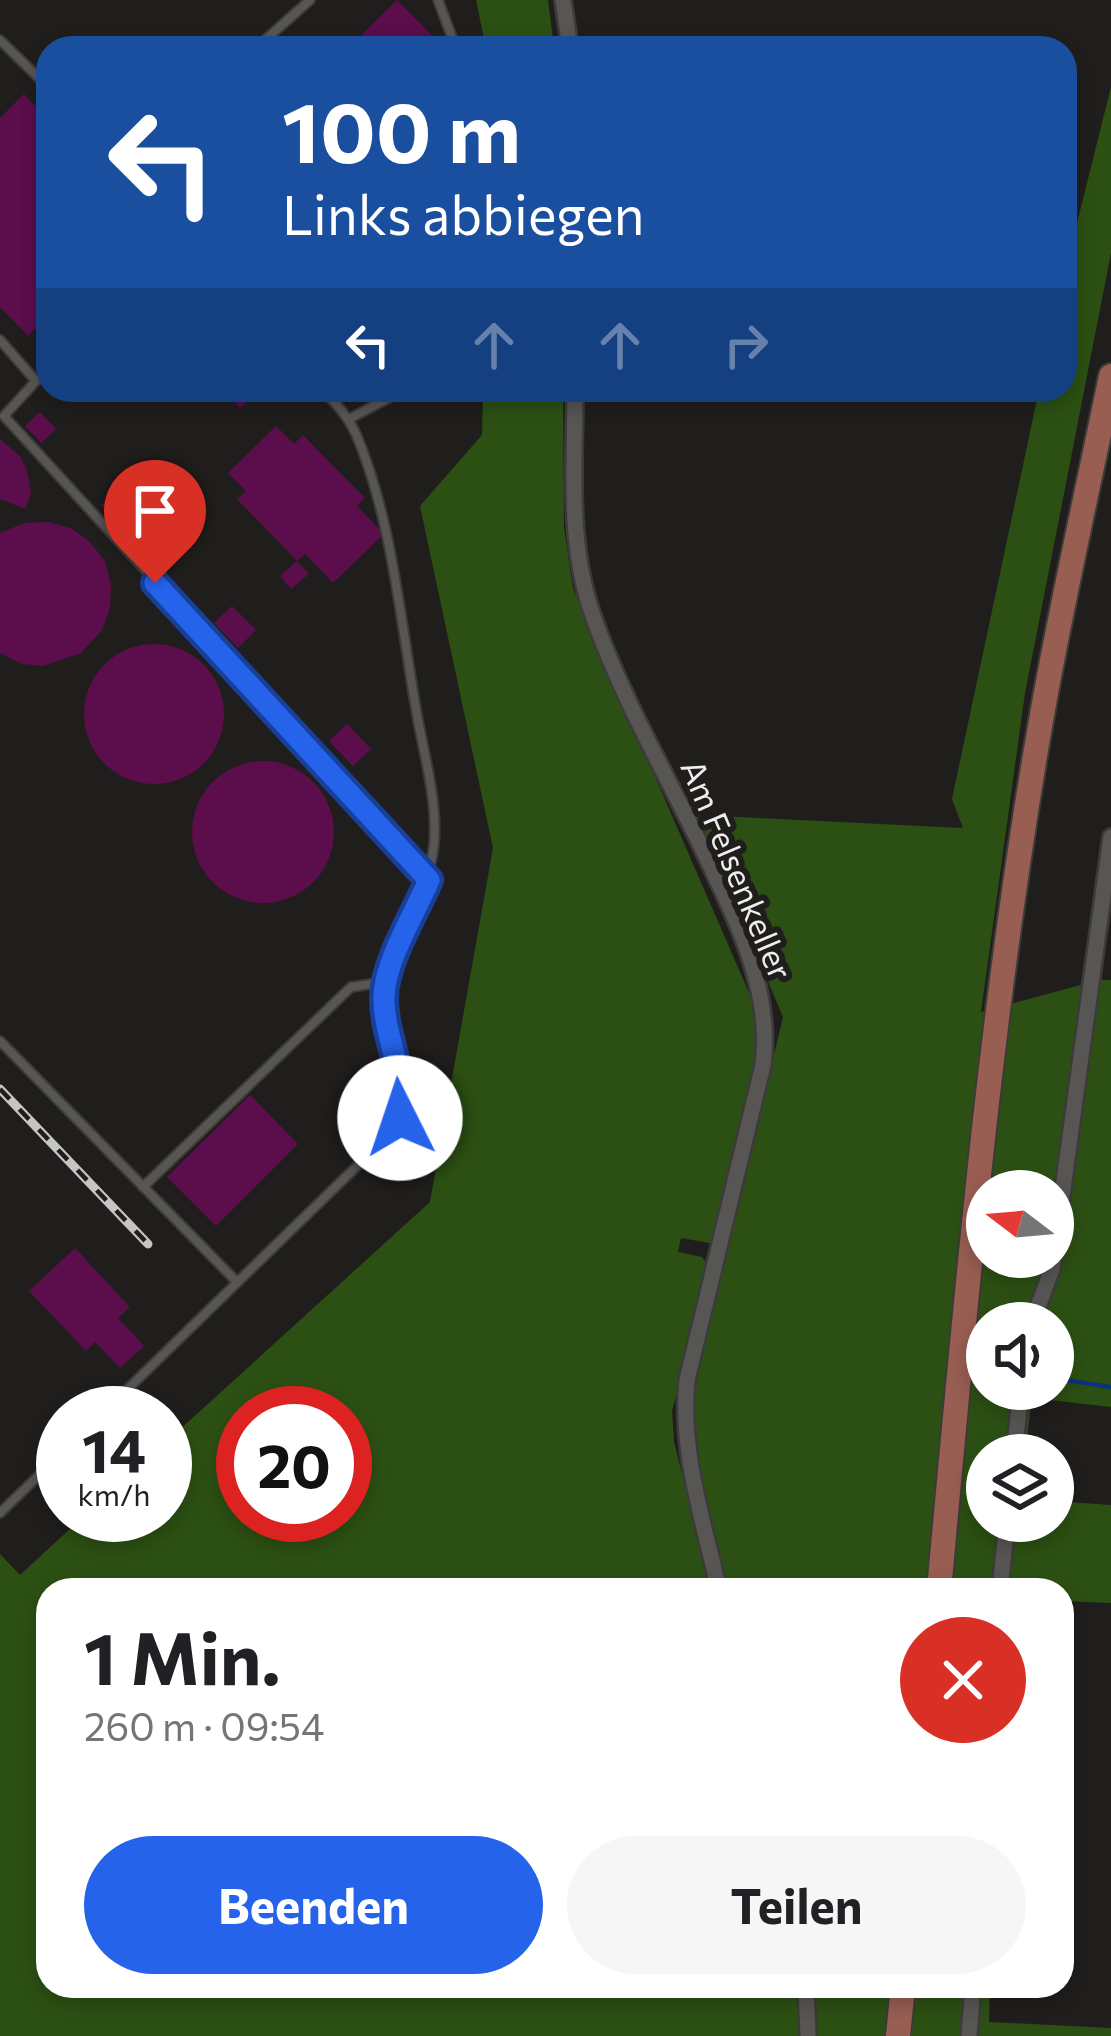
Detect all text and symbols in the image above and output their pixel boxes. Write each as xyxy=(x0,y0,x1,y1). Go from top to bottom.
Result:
text: 100 m xyxy=(282,78,521,180)
icon: left xyxy=(84,84,240,240)
text: Links abbiegen xyxy=(282,180,645,246)
icon: left xyxy=(335,312,401,378)
icon: ahead xyxy=(461,312,527,378)
icon: ahead xyxy=(587,312,653,378)
icon: right xyxy=(713,312,779,378)
pin xyxy=(104,460,206,583)
icon: arrive xyxy=(122,478,188,544)
street label: Am Felsenkeller xyxy=(673,753,803,985)
position arrow xyxy=(337,1055,463,1181)
north arrow xyxy=(966,1170,1074,1278)
map controls xyxy=(966,1170,1074,1542)
button: sound xyxy=(966,1302,1074,1410)
speed limit sign: 20 xyxy=(216,1386,372,1542)
text: 14 xyxy=(82,1412,146,1485)
button: layers xyxy=(966,1434,1074,1542)
text: km/h xyxy=(78,1475,150,1512)
text: 1 Min. xyxy=(84,1612,280,1700)
button: close xyxy=(900,1617,1026,1743)
text: 260 m · 09:54 xyxy=(84,1701,324,1749)
button: Beenden xyxy=(84,1836,543,1974)
button: Teilen xyxy=(567,1836,1026,1974)

